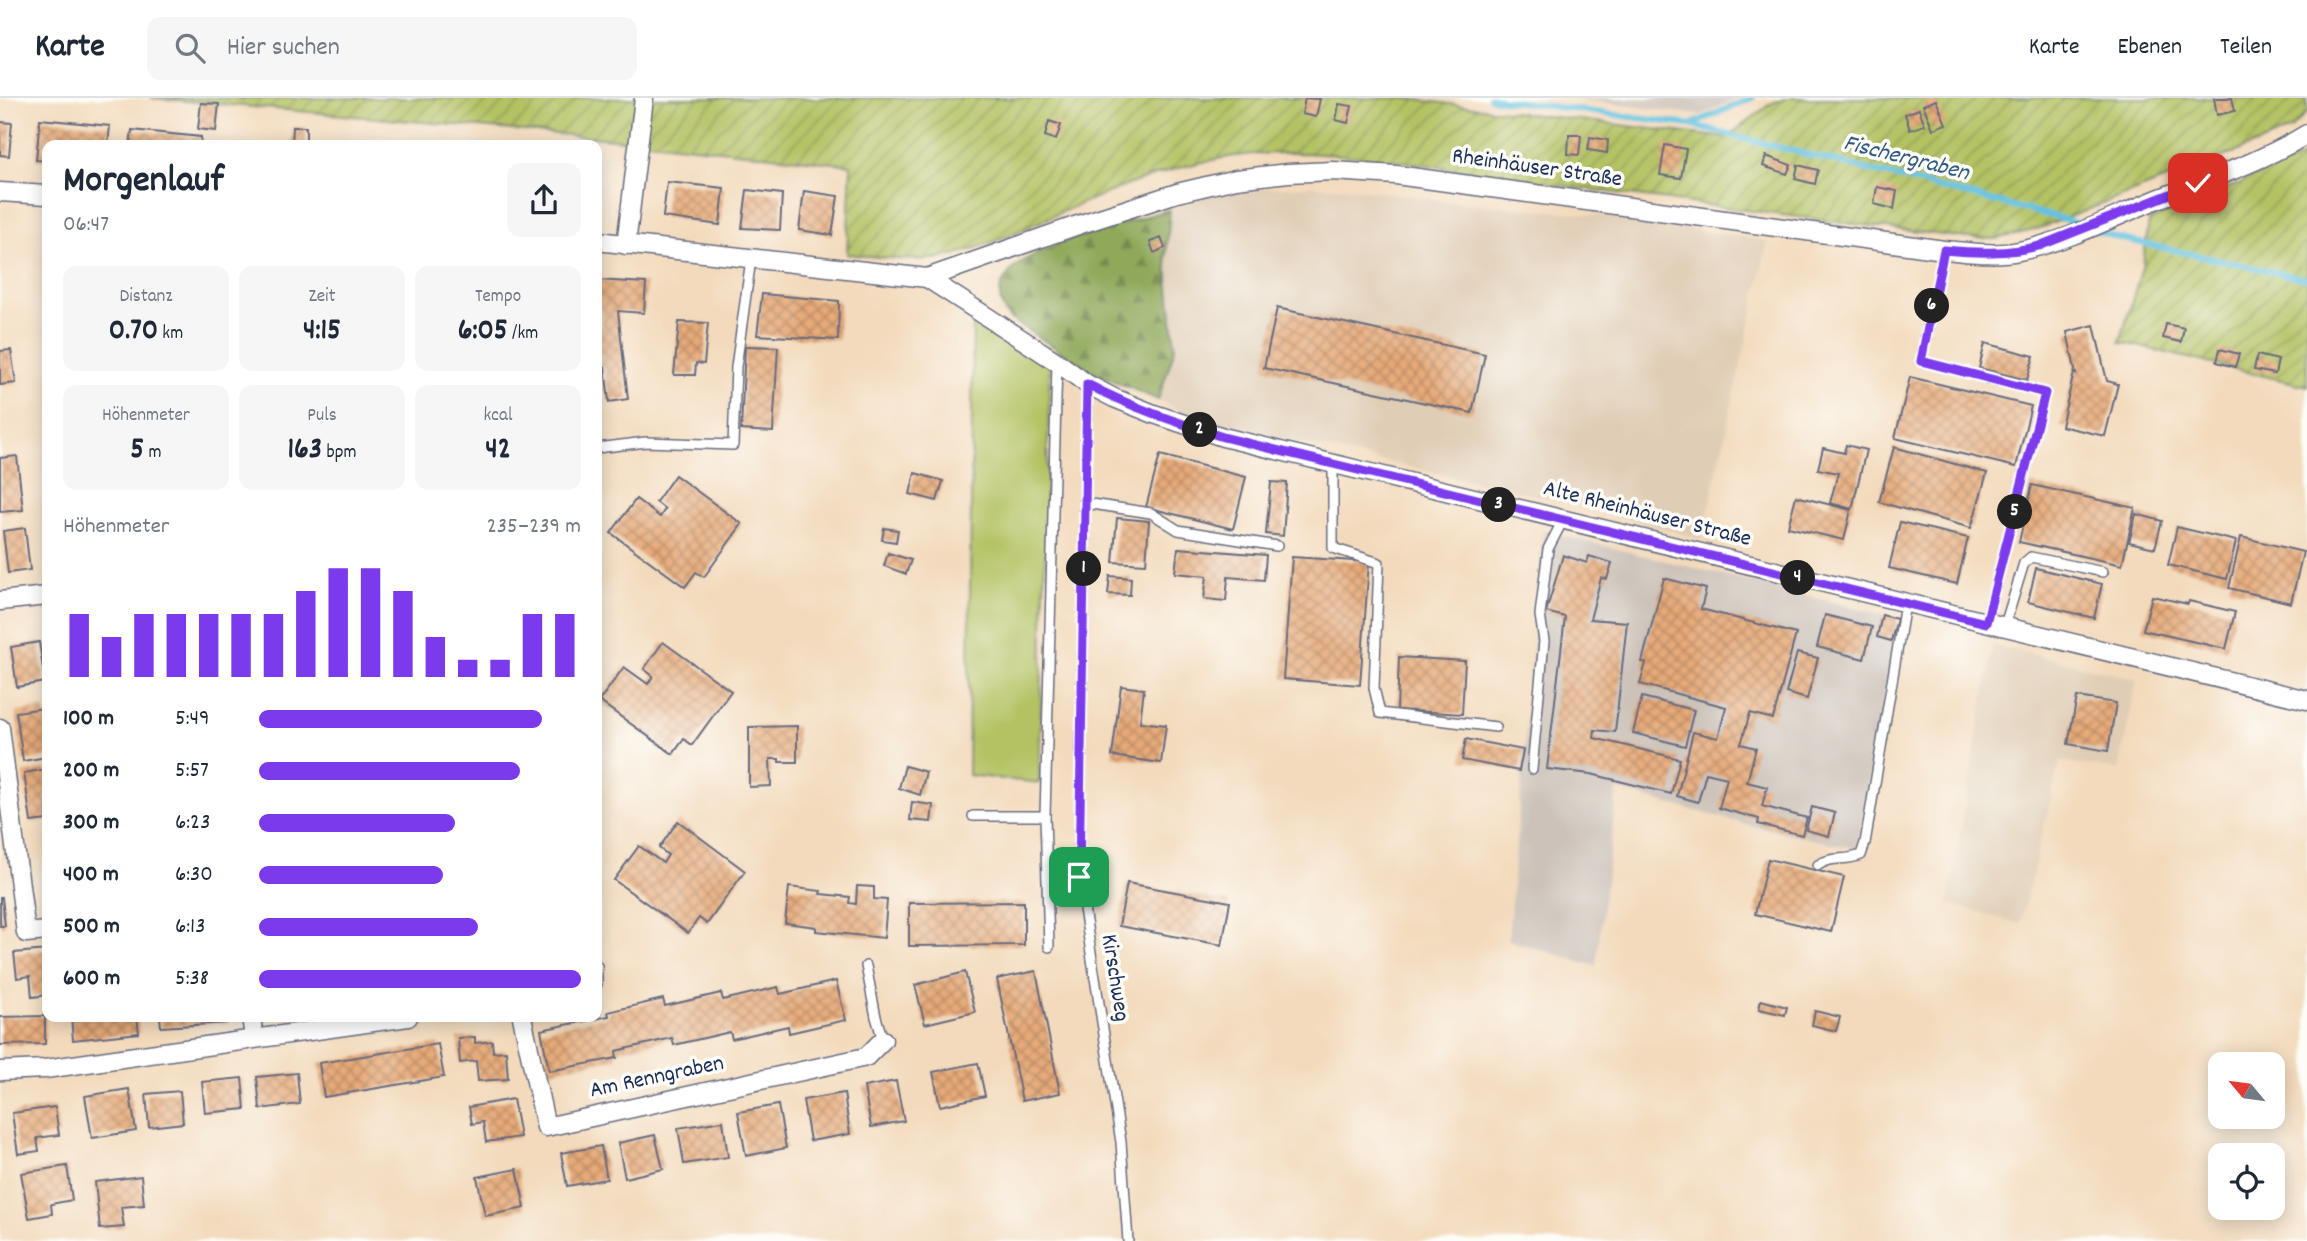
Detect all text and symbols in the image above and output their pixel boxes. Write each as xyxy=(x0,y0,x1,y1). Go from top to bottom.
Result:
search box xyxy=(147,17,637,80)
text: Karte xyxy=(35,25,105,72)
icon: search xyxy=(171,29,209,67)
text: Hier suchen xyxy=(227,30,340,67)
text: Karte xyxy=(2029,31,2079,65)
text: Ebenen xyxy=(2117,31,2182,65)
text: Teilen xyxy=(2220,31,2272,65)
water label: Fischergraben xyxy=(1840,127,1973,191)
street label: Rheinhäuser Straße xyxy=(1450,141,1624,197)
pin xyxy=(2168,153,2228,213)
text: Morgenlauf xyxy=(63,155,224,210)
button: share xyxy=(507,163,581,237)
icon: check xyxy=(2179,164,2217,202)
text: 06:47 xyxy=(63,209,109,242)
text: Distanz xyxy=(119,284,173,311)
text: Zeit xyxy=(308,284,336,311)
text: Tempo xyxy=(475,284,521,311)
pin: 6 xyxy=(1914,288,1950,324)
text: 6 xyxy=(1927,292,1936,319)
text: 0.70 xyxy=(109,311,158,354)
text: 4:15 xyxy=(303,311,341,354)
text: 6:05 xyxy=(458,311,508,354)
text: km xyxy=(158,321,183,348)
text: /km xyxy=(508,321,538,348)
text: Höhenmeter xyxy=(102,403,190,430)
text: Puls xyxy=(307,403,337,430)
text: kcal xyxy=(484,403,512,430)
pin: 2 xyxy=(1182,412,1218,448)
text: 2 xyxy=(1195,416,1204,443)
text: 5 xyxy=(130,430,144,473)
text: 163 xyxy=(288,430,322,473)
text: 42 xyxy=(485,430,511,473)
text: m xyxy=(144,440,162,467)
text: bpm xyxy=(322,440,356,467)
street label: Alte Rheinhäuser Straße xyxy=(1540,473,1754,557)
pin: 3 xyxy=(1482,488,1516,522)
text: 3 xyxy=(1494,491,1503,518)
pin: 5 xyxy=(1997,494,2032,530)
text: 5 xyxy=(2010,498,2019,525)
text: Höhenmeter xyxy=(63,511,169,544)
text: 235–239 m xyxy=(487,511,581,544)
pin: 1 xyxy=(1066,552,1102,587)
text: 1 xyxy=(1081,555,1086,582)
pin: 4 xyxy=(1780,560,1815,596)
text: 4 xyxy=(1794,564,1801,591)
text: 100 m xyxy=(63,703,114,736)
text: 5:49 xyxy=(175,703,210,736)
text: 200 m xyxy=(63,755,119,788)
text: 5:57 xyxy=(175,755,209,788)
text: 300 m xyxy=(63,807,119,840)
text: 6:23 xyxy=(175,807,210,840)
pin xyxy=(1049,847,1109,907)
icon: arrive xyxy=(1060,858,1098,896)
text: 400 m xyxy=(63,859,119,892)
text: 6:30 xyxy=(175,859,213,892)
text: 500 m xyxy=(63,911,120,944)
text: 6:13 xyxy=(175,911,205,944)
street label: Kirschweg xyxy=(1091,932,1137,1024)
text: 600 m xyxy=(63,963,120,996)
text: 5:38 xyxy=(175,963,209,996)
street label: Am Renngraben xyxy=(587,1048,727,1108)
north arrow xyxy=(2208,1052,2286,1129)
map controls xyxy=(2208,1052,2285,1220)
button: locate xyxy=(2208,1143,2285,1220)

